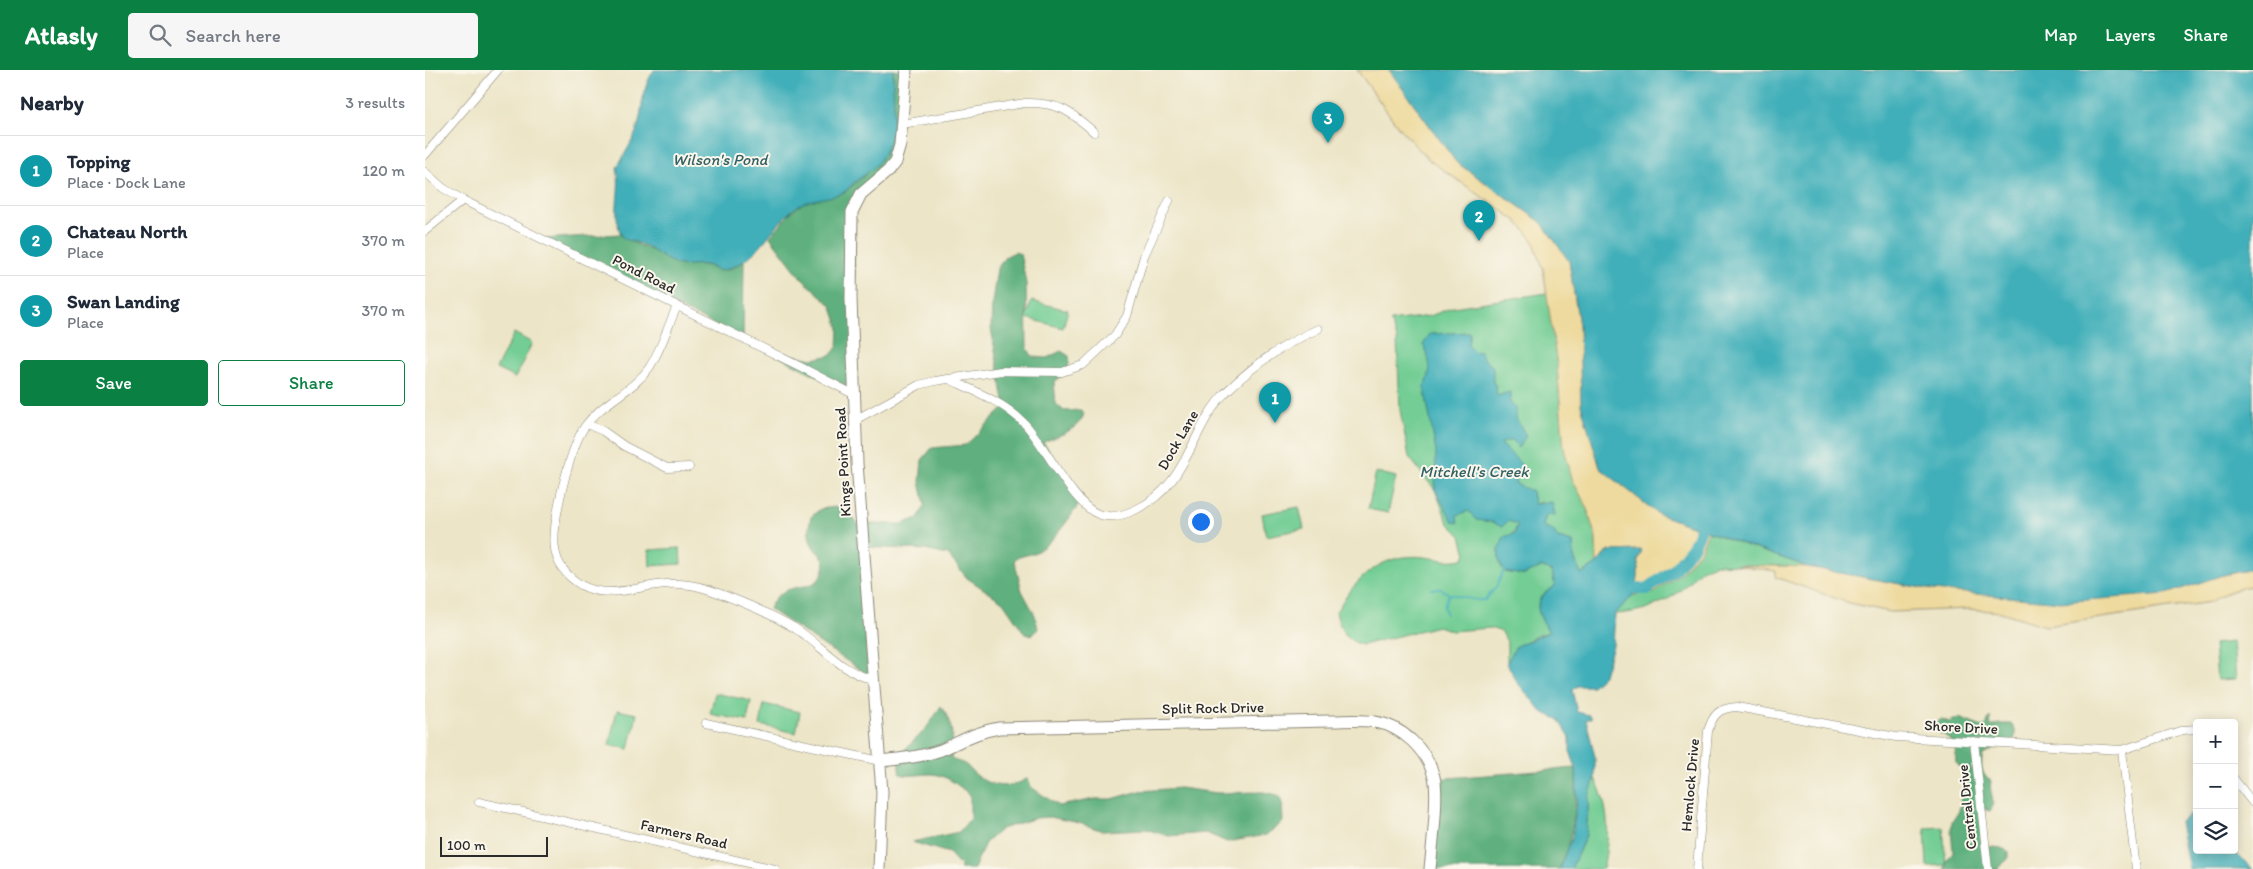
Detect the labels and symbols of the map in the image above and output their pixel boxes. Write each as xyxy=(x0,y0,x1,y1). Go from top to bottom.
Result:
pin: 3 xyxy=(1312,102,1344,143)
water label: Wilson's Pond xyxy=(673,150,769,169)
pin: 2 xyxy=(1463,200,1495,241)
street label: Pond Road xyxy=(609,250,679,298)
pin: 1 xyxy=(1259,382,1291,423)
street label: Kings Point Road xyxy=(831,407,855,517)
street label: Dock Lane xyxy=(1154,407,1202,473)
water label: Mitchell's Creek xyxy=(1420,462,1529,481)
your location xyxy=(1188,509,1214,535)
street label: Split Rock Drive xyxy=(1162,698,1264,718)
street label: Shore Drive xyxy=(1924,716,1998,738)
street label: Hemlock Drive xyxy=(1677,738,1703,832)
street label: Central Drive xyxy=(1954,764,1980,850)
street label: Farmers Road xyxy=(639,815,729,853)
scale bar xyxy=(440,834,547,857)

